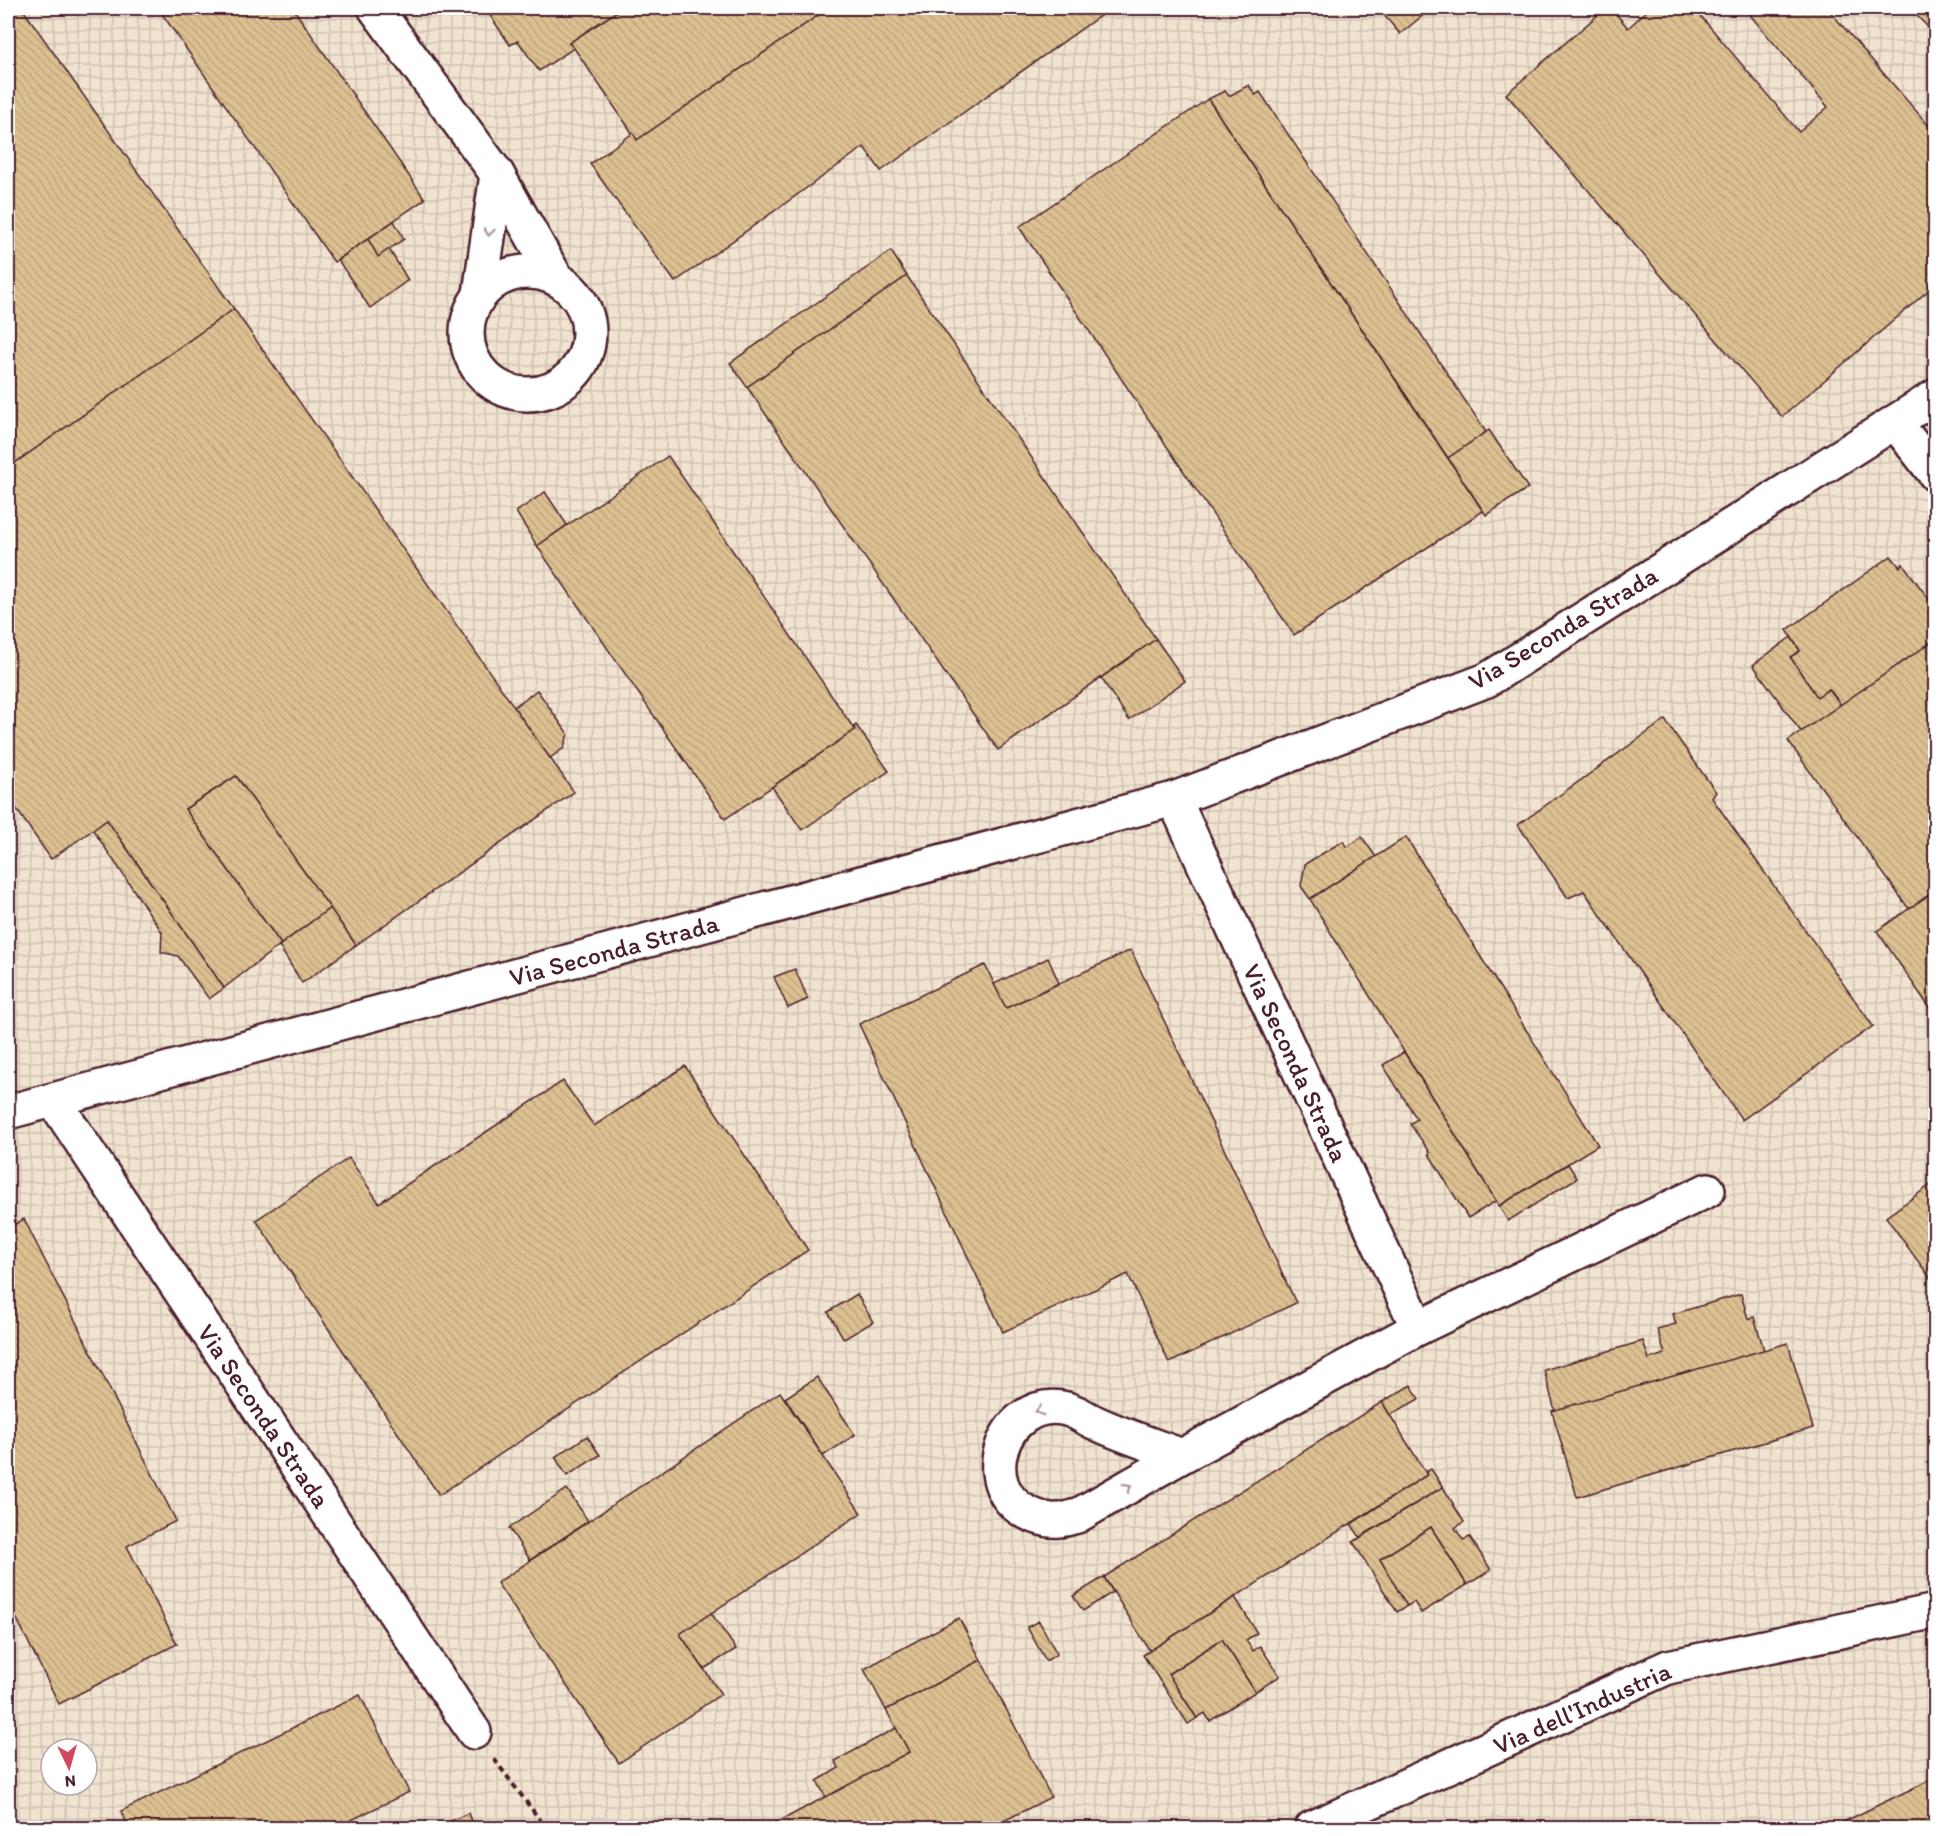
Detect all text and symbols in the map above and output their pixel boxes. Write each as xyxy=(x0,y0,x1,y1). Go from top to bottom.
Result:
one-way arrow xyxy=(483,227,495,236)
street label: Via Seconda Strada xyxy=(1462,559,1664,697)
street label: Via Seconda Strada xyxy=(506,907,723,993)
street label: Via Seconda Strada xyxy=(1236,959,1356,1168)
street label: Via Seconda Strada xyxy=(191,1318,338,1515)
one-way arrow xyxy=(1034,1404,1045,1416)
one-way arrow xyxy=(1122,1483,1132,1494)
street label: Via dell'Industria xyxy=(1488,1654,1676,1761)
north arrow xyxy=(39,1737,99,1797)
text: N xyxy=(64,1772,76,1791)

